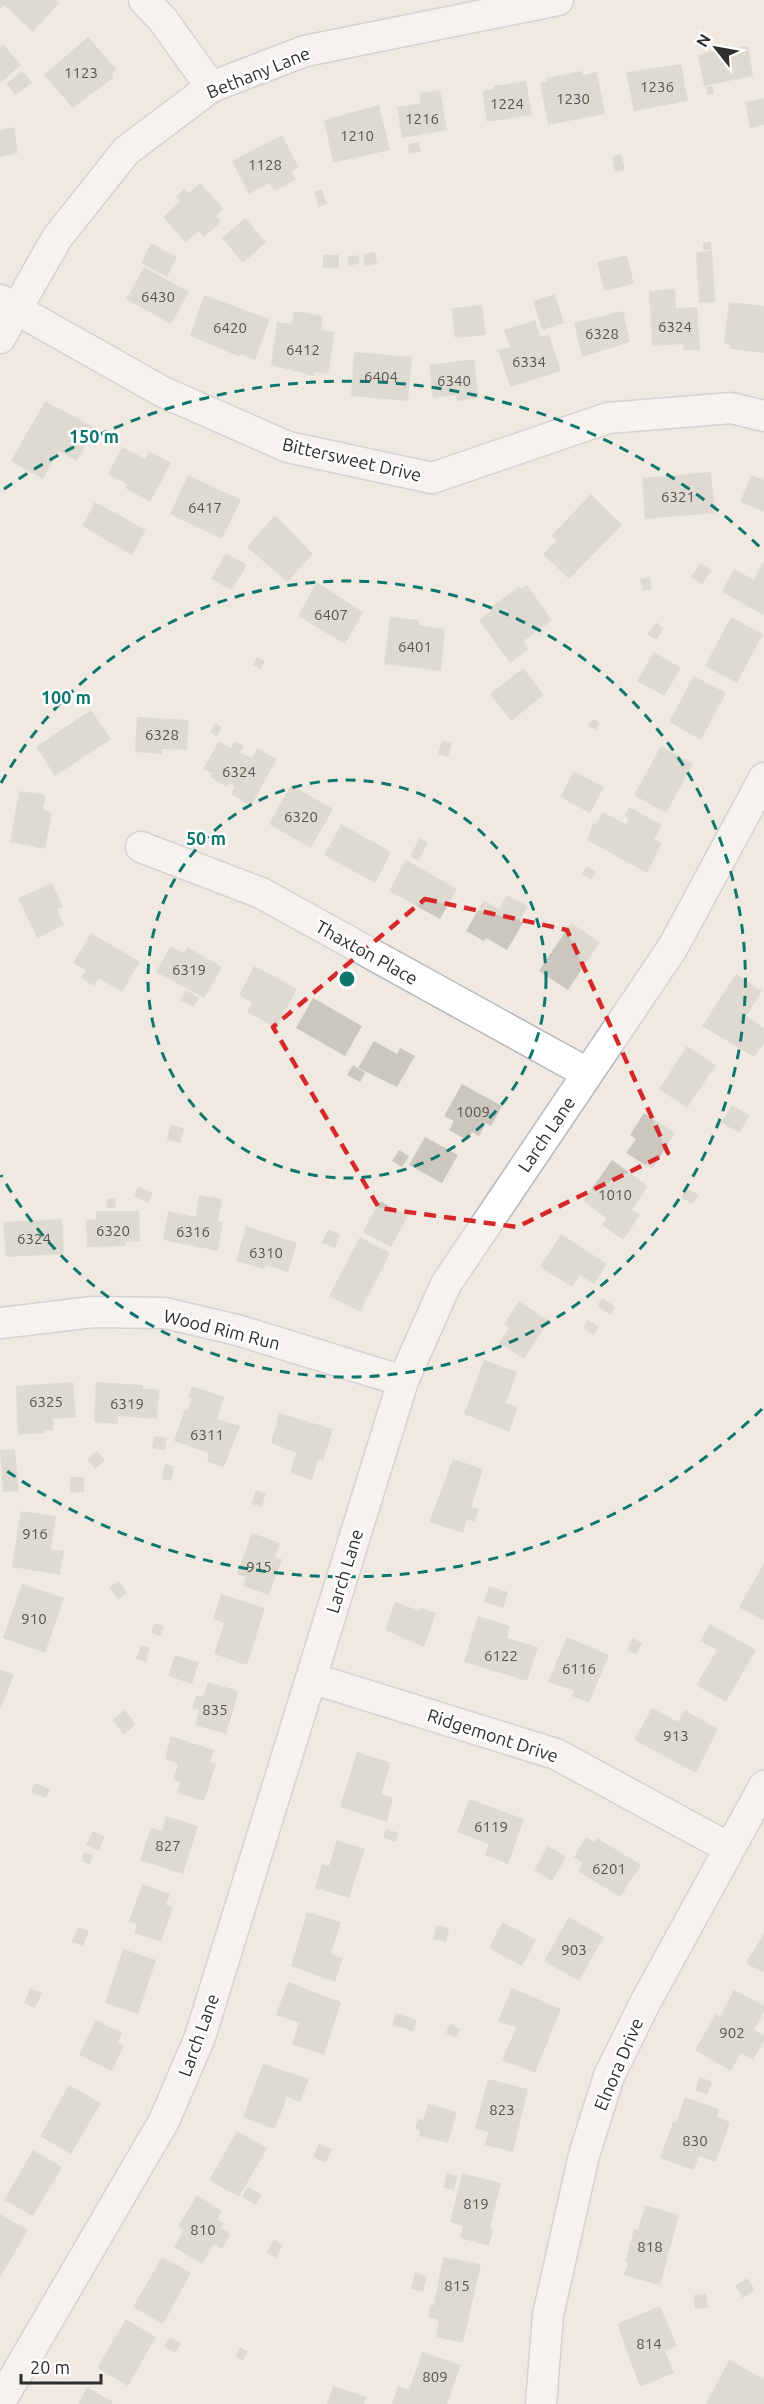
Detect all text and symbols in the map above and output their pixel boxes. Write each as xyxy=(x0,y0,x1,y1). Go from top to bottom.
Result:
north arrow xyxy=(686,18,746,78)
text: N xyxy=(692,31,714,50)
street label: Bethany Lane xyxy=(203,42,313,102)
house number: 1123 xyxy=(64,64,98,81)
house number: 1236 xyxy=(640,78,674,95)
house number: 1230 xyxy=(556,90,590,107)
house number: 1224 xyxy=(490,95,524,112)
house number: 1216 xyxy=(405,110,439,127)
house number: 1210 xyxy=(340,127,374,144)
house number: 1128 xyxy=(248,156,282,173)
house number: 6430 xyxy=(141,288,175,305)
house number: 6324 xyxy=(658,318,692,335)
house number: 6420 xyxy=(213,319,247,336)
house number: 6328 xyxy=(585,325,619,342)
house number: 6412 xyxy=(286,341,320,358)
house number: 6334 xyxy=(512,353,546,370)
house number: 6404 xyxy=(364,368,398,385)
house number: 6340 xyxy=(437,372,471,389)
text: 150 m xyxy=(69,426,119,446)
street label: Bittersweet Drive xyxy=(281,433,423,485)
house number: 6321 xyxy=(661,488,695,505)
house number: 6417 xyxy=(188,499,222,516)
house number: 6407 xyxy=(314,606,348,623)
house number: 6401 xyxy=(398,638,432,655)
text: 100 m xyxy=(41,687,91,707)
house number: 6328 xyxy=(145,726,179,743)
house number: 6324 xyxy=(222,763,256,780)
house number: 6320 xyxy=(284,808,318,825)
text: 50 m xyxy=(186,828,226,848)
street label: Thaxton Place xyxy=(312,916,422,988)
house number: 6319 xyxy=(172,961,206,978)
centre of rings xyxy=(337,969,357,989)
street label: Larch Lane xyxy=(513,1092,579,1176)
house number: 1009 xyxy=(456,1103,490,1120)
house number: 1010 xyxy=(598,1186,632,1203)
house number: 6320 xyxy=(96,1222,130,1239)
house number: 6316 xyxy=(176,1223,210,1240)
house number: 6324 xyxy=(17,1230,51,1247)
house number: 6310 xyxy=(249,1244,283,1261)
street label: Wood Rim Run xyxy=(162,1305,282,1353)
house number: 6325 xyxy=(29,1393,63,1410)
house number: 6319 xyxy=(110,1395,144,1412)
house number: 6311 xyxy=(190,1426,224,1443)
house number: 916 xyxy=(22,1525,48,1542)
street label: Larch Lane xyxy=(322,1527,366,1615)
house number: 915 xyxy=(246,1558,272,1575)
house number: 910 xyxy=(21,1610,47,1627)
house number: 6122 xyxy=(484,1647,518,1664)
house number: 6116 xyxy=(562,1660,596,1677)
house number: 835 xyxy=(202,1701,228,1718)
street label: Ridgemont Drive xyxy=(425,1704,561,1766)
house number: 913 xyxy=(663,1727,689,1744)
house number: 6119 xyxy=(474,1818,508,1835)
house number: 827 xyxy=(155,1837,181,1854)
house number: 6201 xyxy=(592,1860,626,1877)
house number: 903 xyxy=(561,1941,587,1958)
street label: Larch Lane xyxy=(174,1991,222,2079)
street label: Elnora Drive xyxy=(590,2015,646,2113)
house number: 902 xyxy=(719,2024,745,2041)
house number: 823 xyxy=(489,2101,515,2118)
house number: 830 xyxy=(682,2132,708,2149)
house number: 819 xyxy=(463,2195,489,2212)
house number: 810 xyxy=(190,2221,216,2238)
house number: 818 xyxy=(637,2238,663,2255)
house number: 815 xyxy=(444,2277,470,2294)
house number: 814 xyxy=(636,2335,662,2352)
scale bar xyxy=(21,2347,100,2385)
text: 20 m xyxy=(30,2357,70,2377)
house number: 809 xyxy=(422,2368,448,2385)

